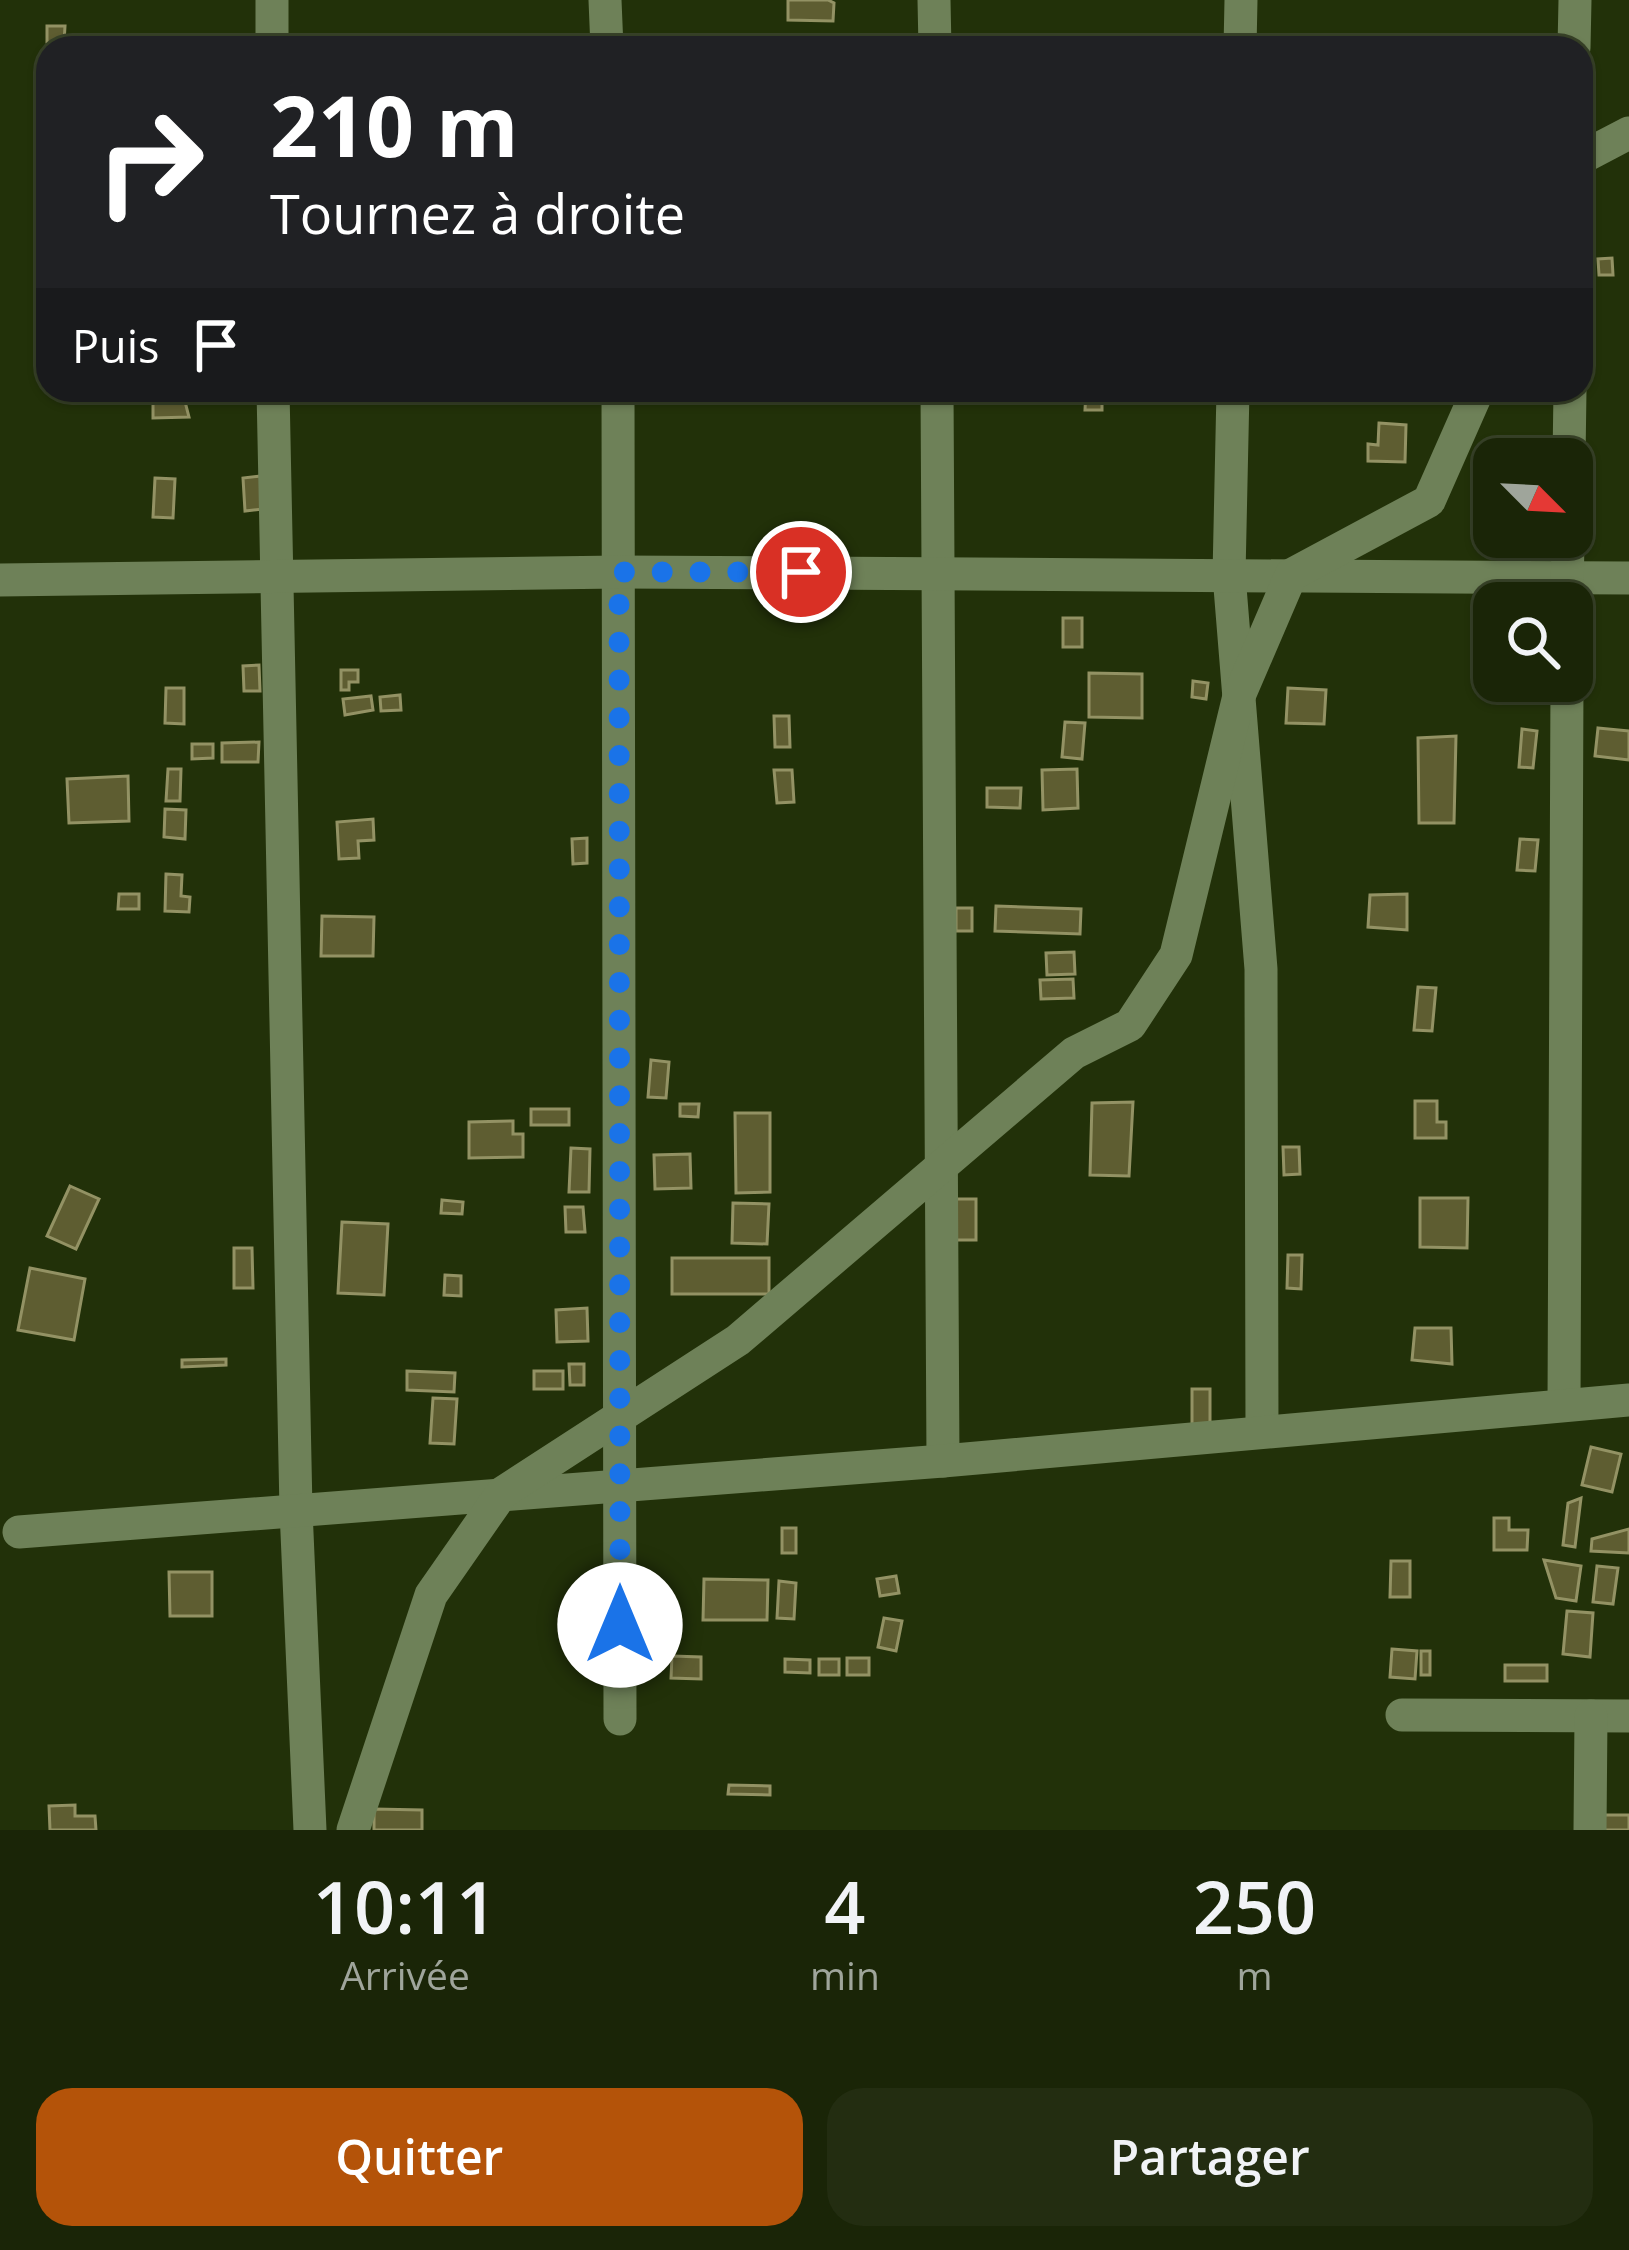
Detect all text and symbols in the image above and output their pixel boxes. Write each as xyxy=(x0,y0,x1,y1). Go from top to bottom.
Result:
text: 210 m xyxy=(270,67,518,182)
icon: right xyxy=(72,84,228,240)
text: Tournez à droite xyxy=(270,176,685,250)
icon: arrive xyxy=(183,312,249,378)
text: Puis xyxy=(72,315,159,376)
north arrow xyxy=(1473,438,1593,558)
map controls xyxy=(1473,438,1593,702)
pin xyxy=(750,521,852,623)
icon: arrive xyxy=(768,539,834,605)
button: search xyxy=(1473,582,1593,702)
position arrow xyxy=(557,1562,683,1688)
text: 10:11 xyxy=(313,1857,497,1955)
text: 4 xyxy=(824,1857,866,1955)
text: 250 xyxy=(1193,1857,1316,1955)
text: Arrivée xyxy=(340,1948,470,2001)
text: min xyxy=(810,1948,880,2001)
text: m xyxy=(1236,1948,1272,2001)
button: Quitter xyxy=(36,2088,803,2226)
button: Partager xyxy=(827,2088,1593,2226)

